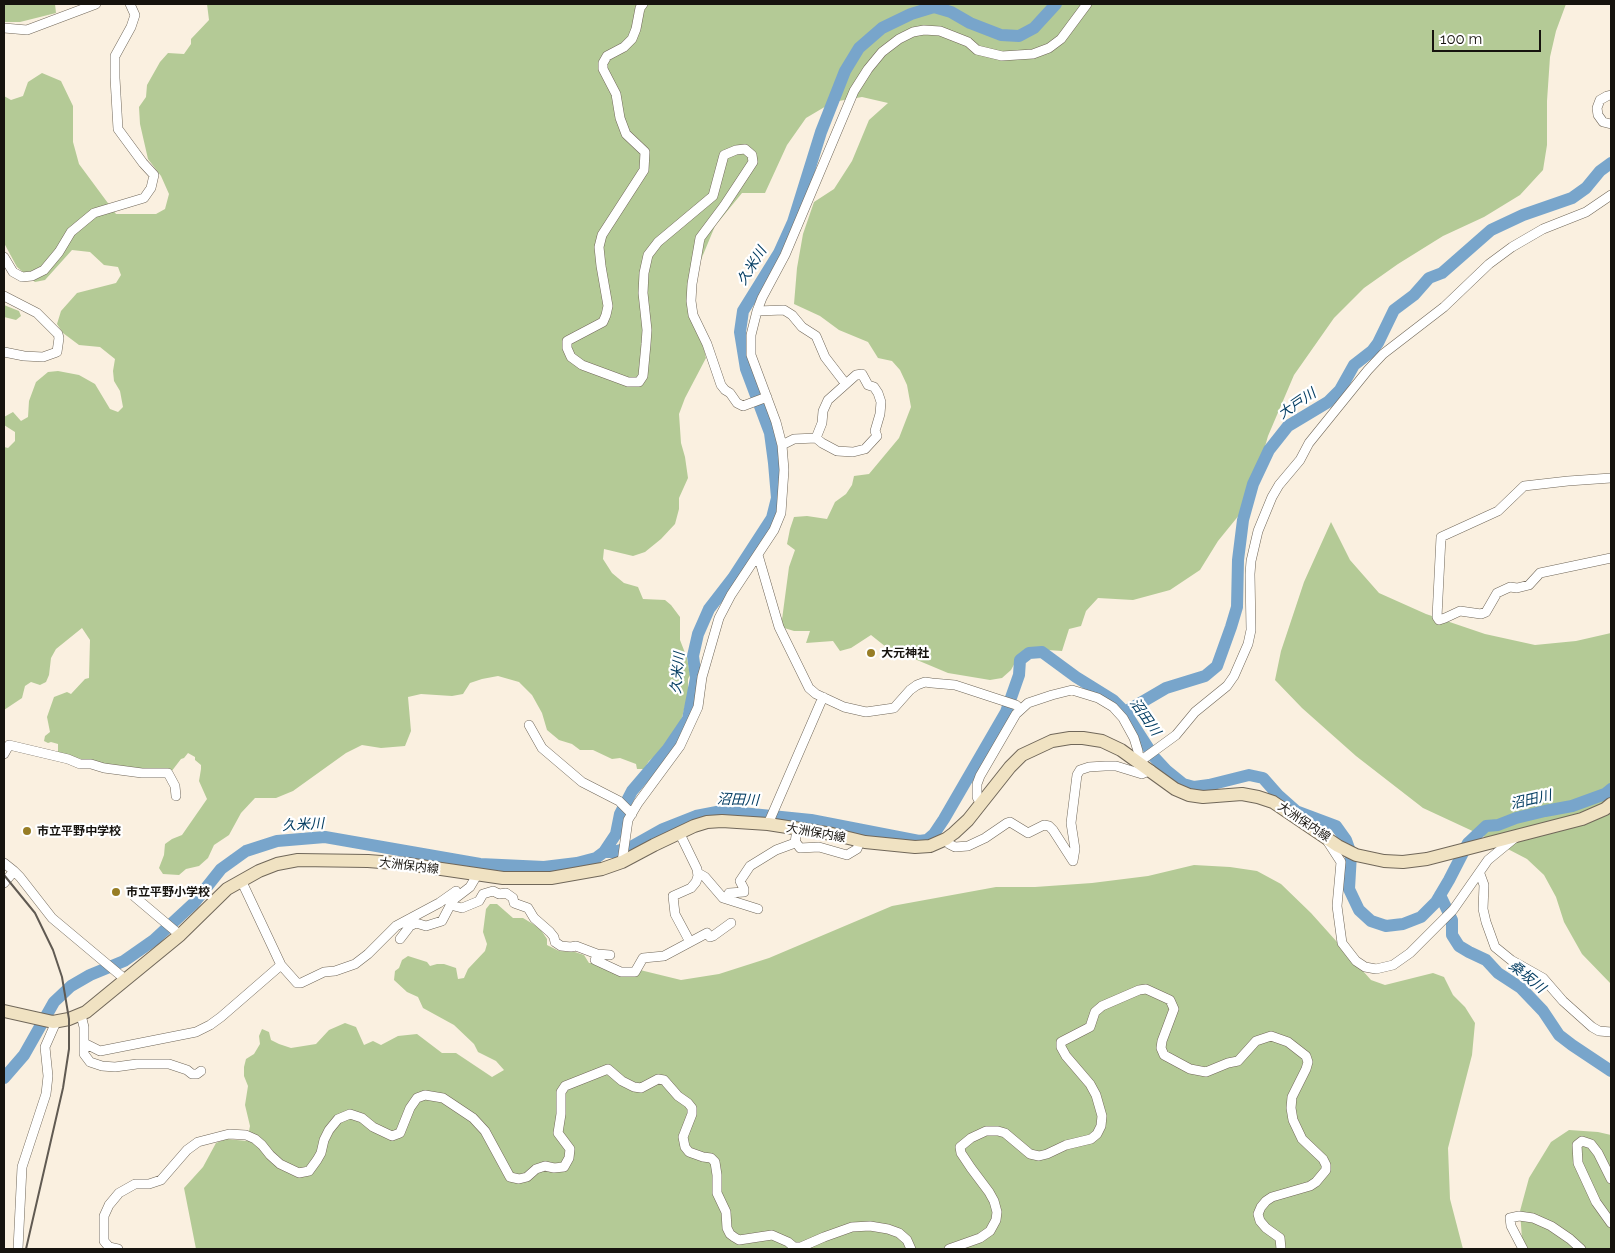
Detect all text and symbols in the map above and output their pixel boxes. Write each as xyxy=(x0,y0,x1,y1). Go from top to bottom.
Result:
scale bar xyxy=(1435,20,1544,52)
text: 100 m xyxy=(1440,30,1482,48)
water label: 久米川 xyxy=(734,244,770,288)
water label: 大戸川 xyxy=(1275,385,1319,423)
place label: 大元神社 xyxy=(881,646,929,660)
marker: 大元神社 xyxy=(865,647,877,659)
water label: 久米川 xyxy=(668,651,688,695)
water label: 沼田川 xyxy=(1126,695,1164,739)
water label: 沼田川 xyxy=(1509,787,1553,813)
water label: 沼田川 xyxy=(717,791,759,809)
street label: 大洲保内線 xyxy=(1275,799,1333,845)
water label: 久米川 xyxy=(282,816,324,834)
street label: 大洲保内線 xyxy=(785,821,847,845)
place label: 市立平野中学校 xyxy=(37,824,121,838)
marker: 市立平野中学校 xyxy=(21,825,33,837)
street label: 大洲保内線 xyxy=(378,855,440,877)
place label: 市立平野小学校 xyxy=(126,885,210,899)
marker: 市立平野小学校 xyxy=(110,886,122,898)
water label: 桑坂川 xyxy=(1505,957,1549,997)

